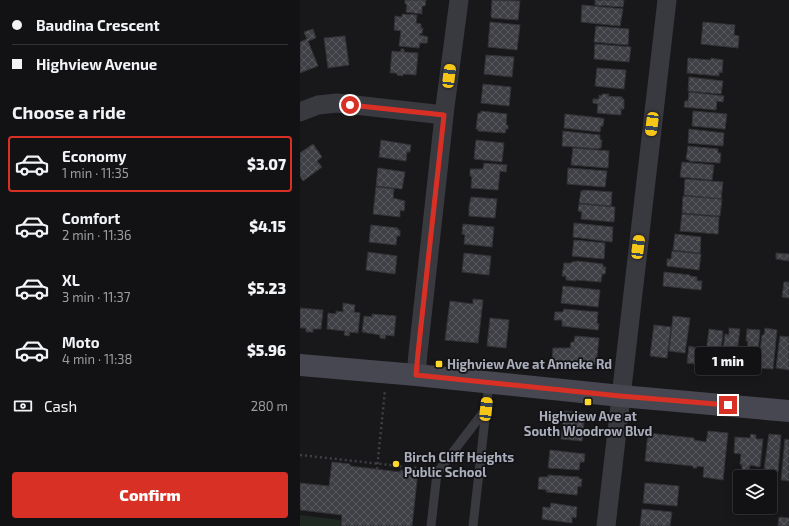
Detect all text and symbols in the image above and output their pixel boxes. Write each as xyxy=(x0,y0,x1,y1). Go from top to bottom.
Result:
text: Baudina Crescent xyxy=(36,16,160,34)
text: Highview Avenue xyxy=(36,55,157,73)
car xyxy=(442,63,456,89)
route start xyxy=(341,96,359,114)
text: Choose a ride xyxy=(12,101,126,123)
car xyxy=(645,111,659,137)
icon: car xyxy=(14,146,50,182)
text: Economy xyxy=(62,147,127,165)
text: $3.07 xyxy=(247,155,286,173)
text: 1 min · 11:35 xyxy=(62,165,129,181)
icon: car xyxy=(14,208,50,244)
text: Comfort xyxy=(62,209,120,227)
text: $4.15 xyxy=(249,217,286,235)
text: 2 min · 11:36 xyxy=(62,227,131,243)
car xyxy=(631,234,645,260)
icon: car xyxy=(14,270,50,306)
text: XL xyxy=(62,271,80,289)
text: $5.23 xyxy=(248,279,286,297)
text: 3 min · 11:37 xyxy=(62,289,130,305)
icon: car xyxy=(14,332,50,368)
text: Moto xyxy=(62,333,100,351)
text: $5.96 xyxy=(247,341,286,359)
callout: 1 min xyxy=(695,347,761,375)
text: 4 min · 11:38 xyxy=(62,351,132,367)
text: 1 min xyxy=(712,353,744,369)
place label: Highview Ave at Anneke Rd xyxy=(447,356,612,372)
marker: Highview Ave at Anneke Rd xyxy=(434,359,444,369)
icon: cash xyxy=(12,395,34,417)
car xyxy=(479,396,493,422)
route end xyxy=(719,396,737,414)
text: Cash xyxy=(44,397,77,415)
marker: Highview Ave at South Woodrow Blvd xyxy=(583,397,593,407)
text: 280 m xyxy=(251,398,288,414)
place label: Highview Ave at South Woodrow Blvd xyxy=(524,408,652,439)
place label: Birch Cliff Heights Public School xyxy=(404,449,514,480)
marker: Birch Cliff Heights Public School xyxy=(391,459,401,469)
map controls xyxy=(733,470,777,514)
button: layers xyxy=(733,470,777,514)
button: Confirm xyxy=(12,472,288,518)

